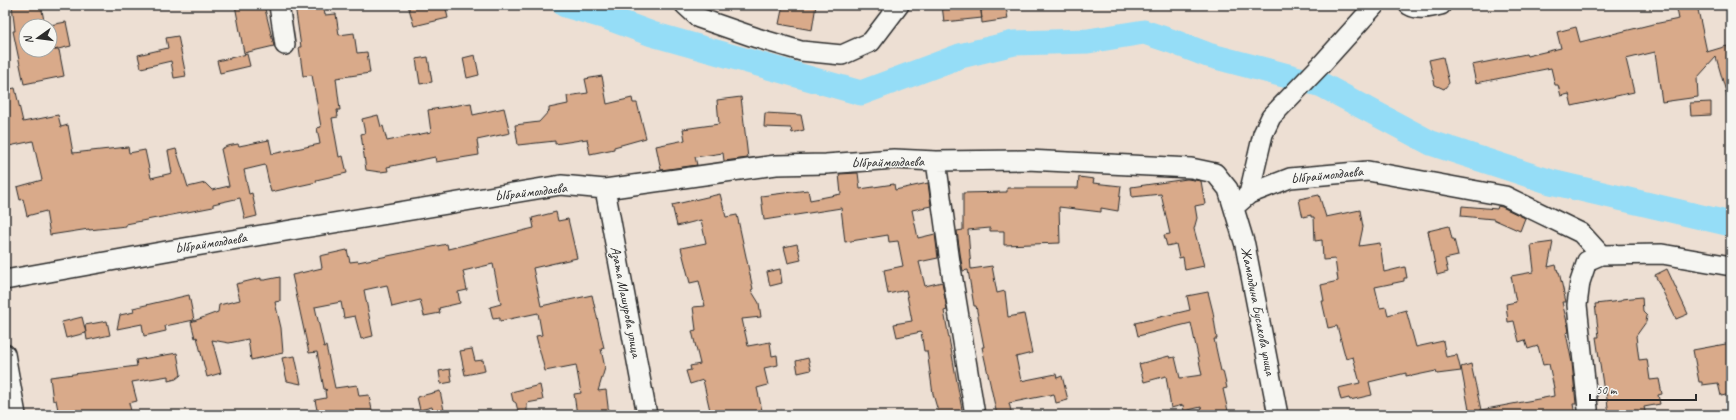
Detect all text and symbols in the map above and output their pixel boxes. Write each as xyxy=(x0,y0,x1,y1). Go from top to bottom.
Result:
north arrow xyxy=(18,18,58,58)
text: N xyxy=(20,33,36,45)
street label: Ыбраймолдаева xyxy=(852,153,925,171)
street label: Ыбраймолдаева xyxy=(1290,163,1365,187)
street label: Ыбраймолдаева xyxy=(494,179,569,205)
street label: Ыбраймолдаева xyxy=(174,229,249,257)
street label: Азата Машурова улица xyxy=(607,245,645,360)
street label: Жамалдина Бусакова улица xyxy=(1237,245,1279,378)
scale bar xyxy=(1590,376,1696,402)
text: 50 m xyxy=(1596,382,1618,398)

